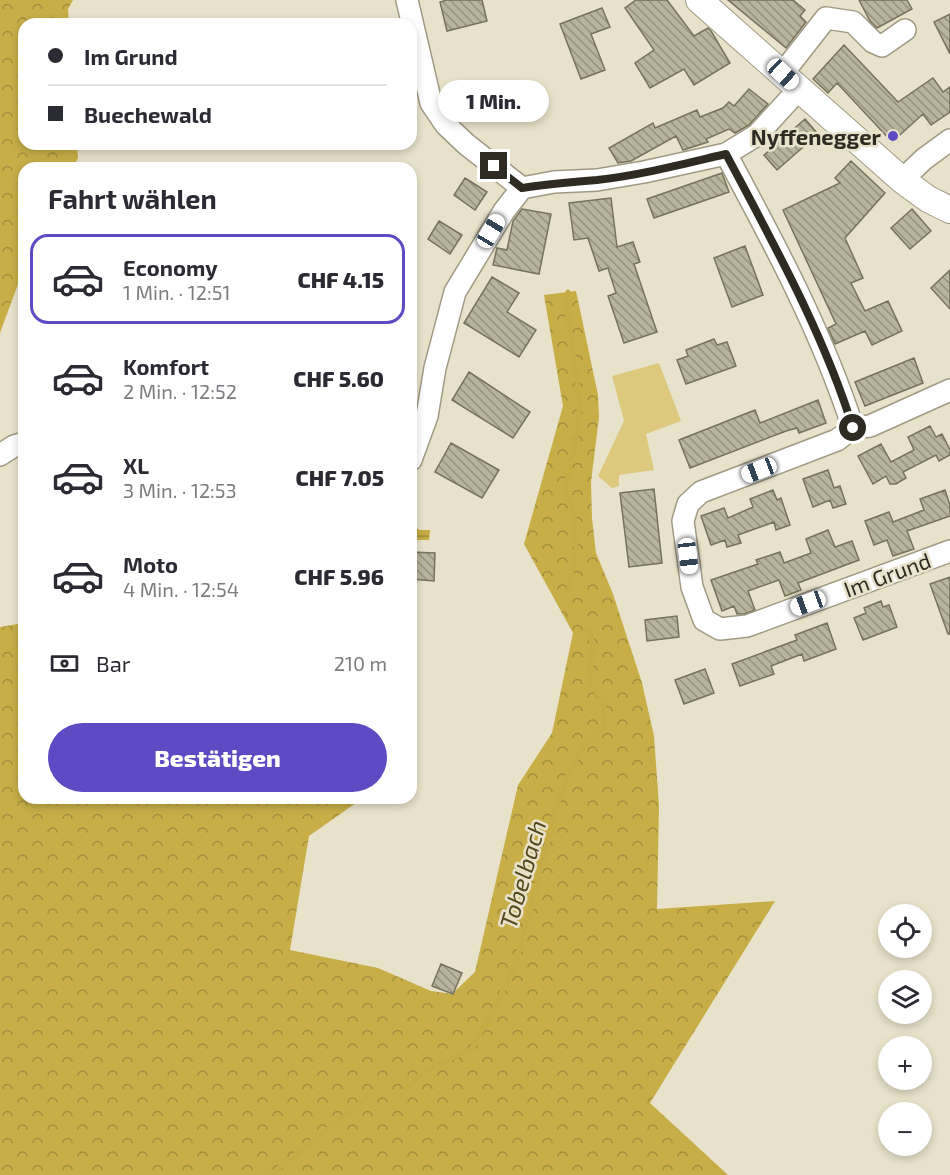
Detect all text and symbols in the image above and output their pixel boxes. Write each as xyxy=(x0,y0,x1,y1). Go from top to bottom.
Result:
text: Im Grund xyxy=(84,43,178,69)
car xyxy=(764,55,802,93)
callout: 1 Min. xyxy=(438,79,550,121)
text: 1 Min. xyxy=(466,89,521,113)
text: Buechewald xyxy=(84,101,212,127)
place label: Nyffenegger xyxy=(751,123,882,150)
marker: Nyffenegger xyxy=(886,129,900,143)
route end xyxy=(480,152,507,179)
text: Fahrt wählen xyxy=(48,182,217,214)
car xyxy=(474,211,508,251)
icon: car xyxy=(51,252,105,306)
text: Economy xyxy=(123,254,218,280)
text: CHF 4.15 xyxy=(298,266,384,292)
text: 1 Min. · 12:51 xyxy=(123,280,230,304)
icon: car xyxy=(51,351,105,405)
text: Komfort xyxy=(123,353,209,379)
text: CHF 5.60 xyxy=(293,365,384,391)
text: 2 Min. · 12:52 xyxy=(123,379,237,403)
route start xyxy=(839,414,866,441)
icon: car xyxy=(51,450,105,504)
text: XL xyxy=(123,452,149,478)
car xyxy=(739,455,779,485)
text: CHF 7.05 xyxy=(296,464,384,490)
text: 3 Min. · 12:53 xyxy=(123,478,237,502)
car xyxy=(677,537,699,575)
street label: Im Grund xyxy=(840,546,934,602)
icon: car xyxy=(51,549,105,603)
text: Moto xyxy=(123,551,178,577)
text: CHF 5.96 xyxy=(294,563,384,589)
text: 4 Min. · 12:54 xyxy=(123,577,239,601)
car xyxy=(788,588,828,618)
icon: cash xyxy=(48,647,81,680)
text: Bar xyxy=(96,650,131,676)
text: 210 m xyxy=(334,651,387,675)
button: Bestätigen xyxy=(48,723,387,792)
water label: Tobelbach xyxy=(493,816,551,932)
map controls xyxy=(878,904,932,1156)
button: locate xyxy=(878,904,932,958)
button: layers xyxy=(878,970,932,1024)
button: + xyxy=(878,1036,932,1090)
button: − xyxy=(878,1102,932,1156)

